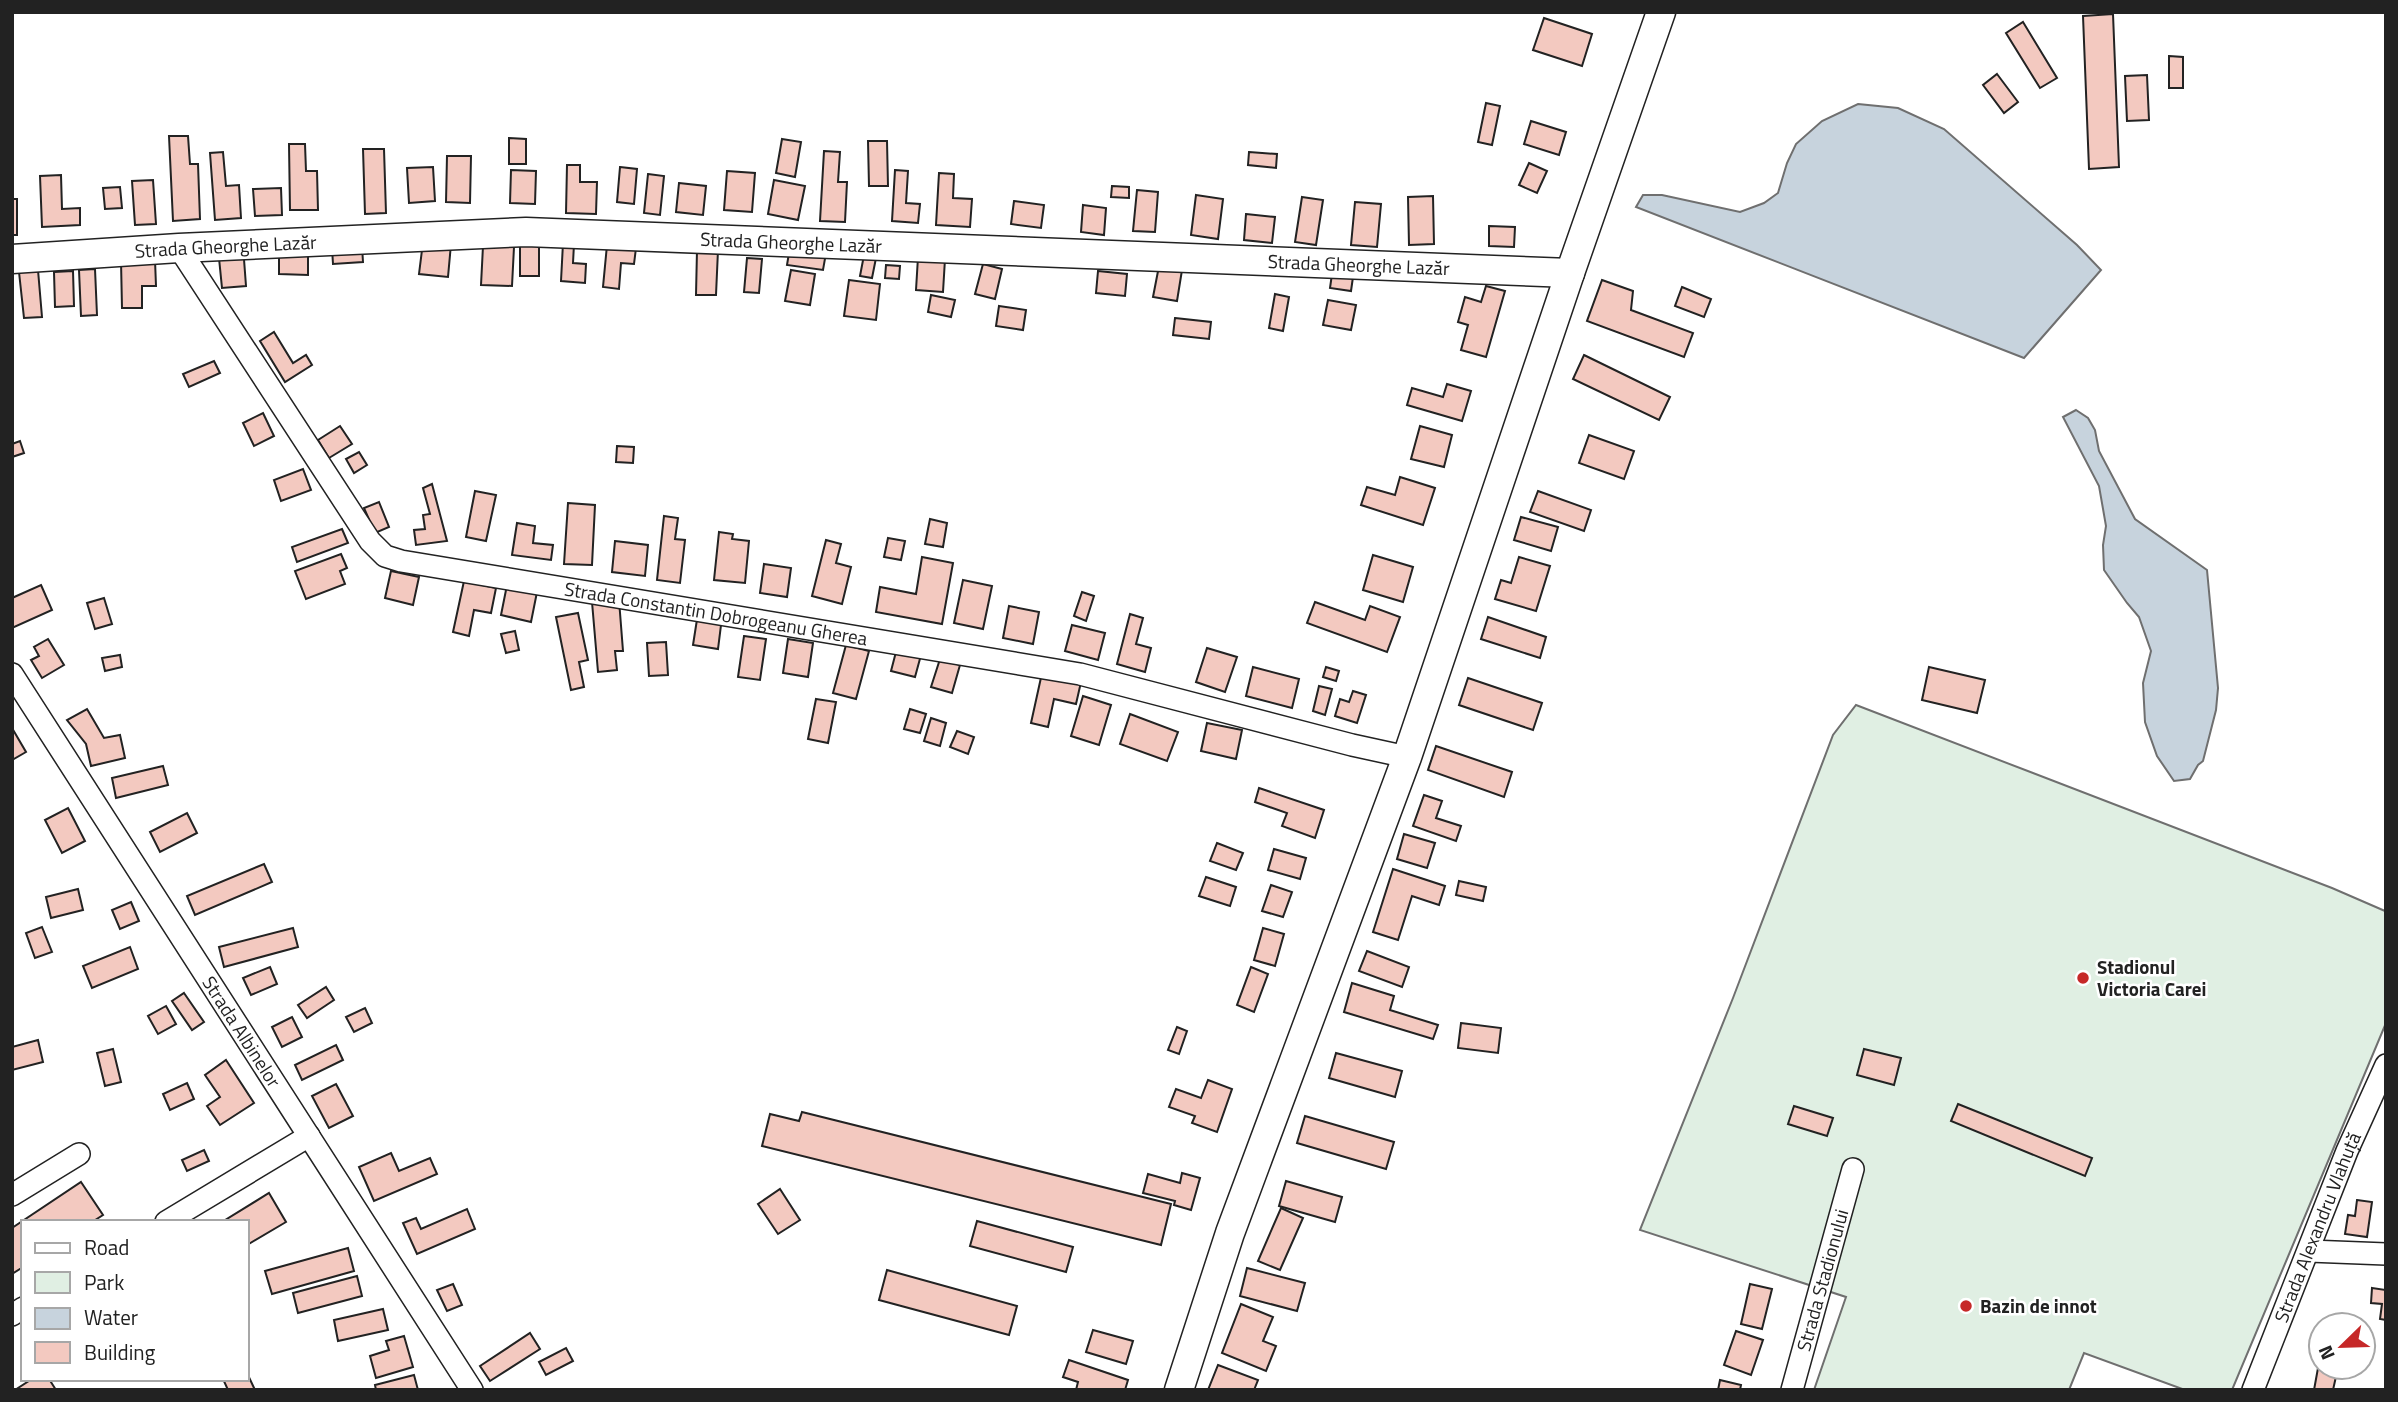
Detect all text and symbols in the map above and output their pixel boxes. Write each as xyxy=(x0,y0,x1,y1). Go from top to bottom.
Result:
street label: Strada Gheorghe Lazăr xyxy=(700,224,883,260)
street label: Strada Gheorghe Lazăr xyxy=(134,227,318,265)
street label: Strada Gheorghe Lazăr xyxy=(1267,246,1451,282)
street label: Strada Constantin Dobrogeanu Gherea xyxy=(562,573,870,652)
place label: Stadionul Victoria Carei xyxy=(2097,952,2206,1003)
street label: Strada Albinelor xyxy=(196,970,289,1093)
marker: Stadionul Victoria Carei xyxy=(2075,970,2091,986)
street label: Strada Alexandru Vlahuță xyxy=(2266,1127,2368,1327)
street label: Strada Stadionului xyxy=(1788,1206,1855,1354)
legend xyxy=(21,1220,248,1381)
text: Road xyxy=(84,1231,129,1263)
text: Park xyxy=(84,1266,124,1298)
place label: Bazin de innot xyxy=(1980,1291,2097,1320)
marker: Bazin de innot xyxy=(1958,1298,1974,1314)
text: Water xyxy=(84,1301,138,1333)
north arrow xyxy=(2307,1311,2377,1381)
text: Building xyxy=(84,1336,156,1368)
text: N xyxy=(2310,1341,2342,1365)

